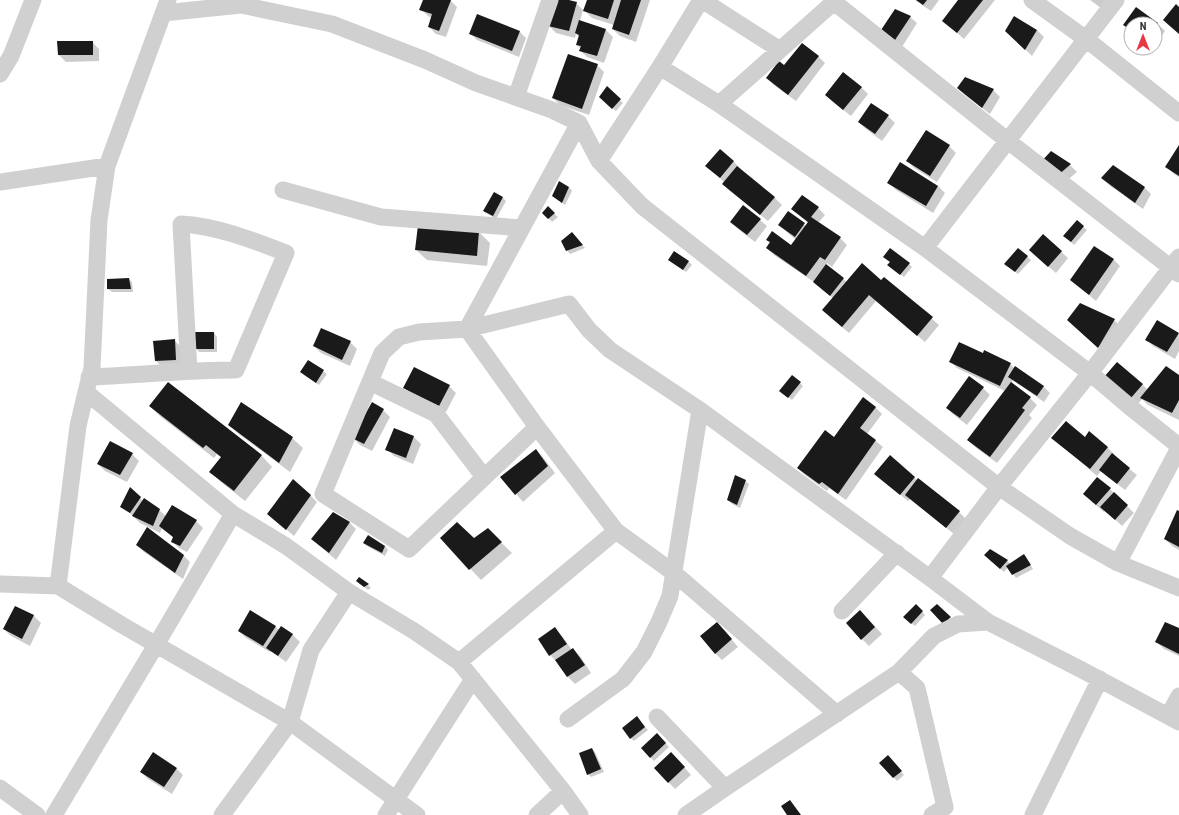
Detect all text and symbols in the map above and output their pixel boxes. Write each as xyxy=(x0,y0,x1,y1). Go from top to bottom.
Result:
north arrow xyxy=(1123,16,1163,56)
text: N xyxy=(1140,20,1147,33)

